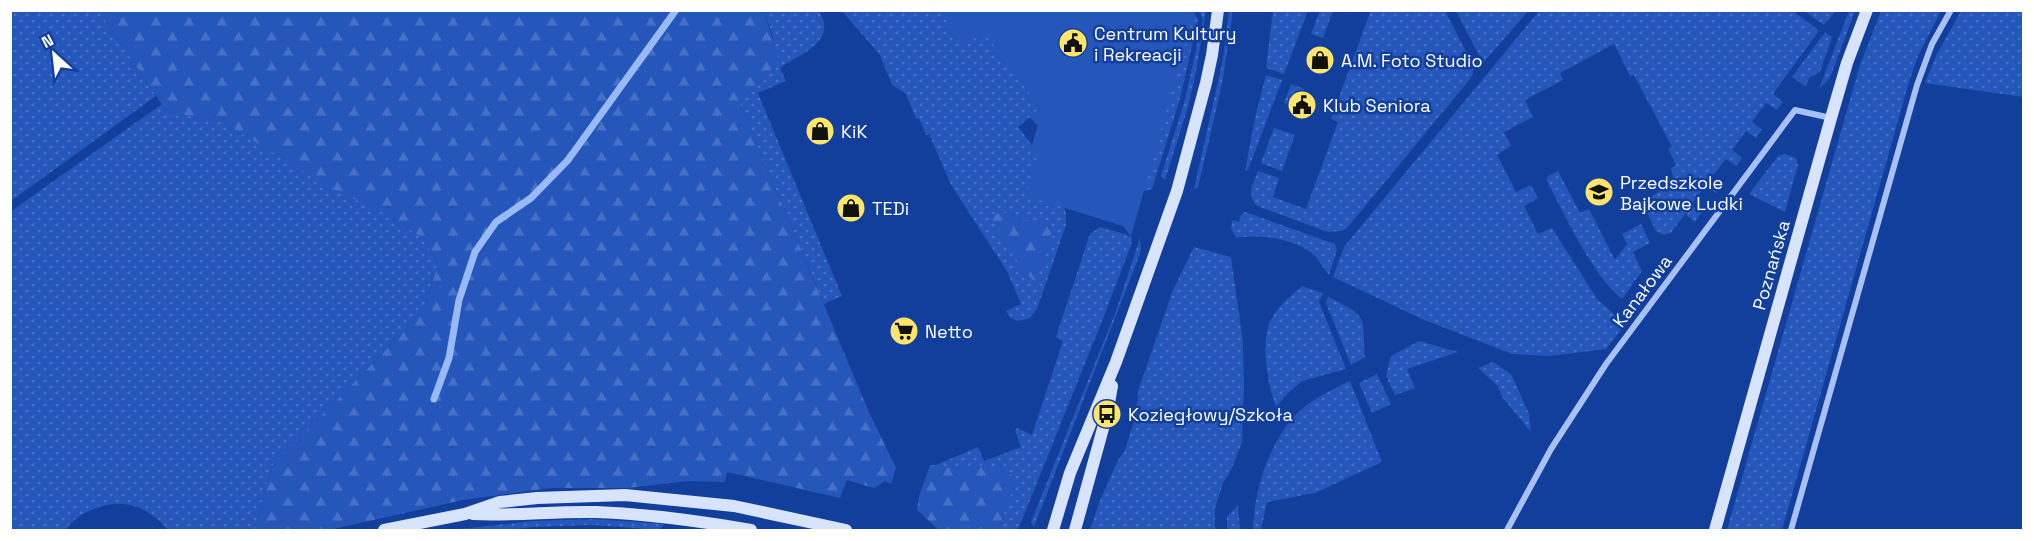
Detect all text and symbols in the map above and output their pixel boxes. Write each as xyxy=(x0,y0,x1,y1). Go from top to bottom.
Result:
place label: Centrum Kultury i Rekreacji xyxy=(1094,22,1237,66)
north arrow xyxy=(24,24,84,84)
public building icon: Centrum Kultury i Rekreacji xyxy=(1057,27,1089,59)
text: N xyxy=(38,29,57,53)
shop icon: A.M. Foto Studio xyxy=(1304,44,1336,76)
place label: A.M. Foto Studio xyxy=(1341,49,1483,72)
public building icon: Klub Seniora xyxy=(1286,89,1318,121)
place label: Klub Seniora xyxy=(1323,94,1431,117)
shop icon: KiK xyxy=(804,115,836,147)
place label: KiK xyxy=(841,120,867,143)
place label: Przedszkole Bajkowe Ludki xyxy=(1620,171,1743,215)
school or university icon: Przedszkole Bajkowe Ludki xyxy=(1583,176,1615,208)
shop icon: TEDi xyxy=(835,192,867,224)
place label: TEDi xyxy=(872,197,909,220)
street label: Poznańska xyxy=(1747,217,1795,313)
street label: Kanałowa xyxy=(1607,250,1677,332)
supermarket icon: Netto xyxy=(888,315,920,347)
place label: Netto xyxy=(925,320,973,343)
bus stop icon: Koziegłowy/Szkoła xyxy=(1091,398,1123,430)
place label: Koziegłowy/Szkoła xyxy=(1128,403,1293,426)

